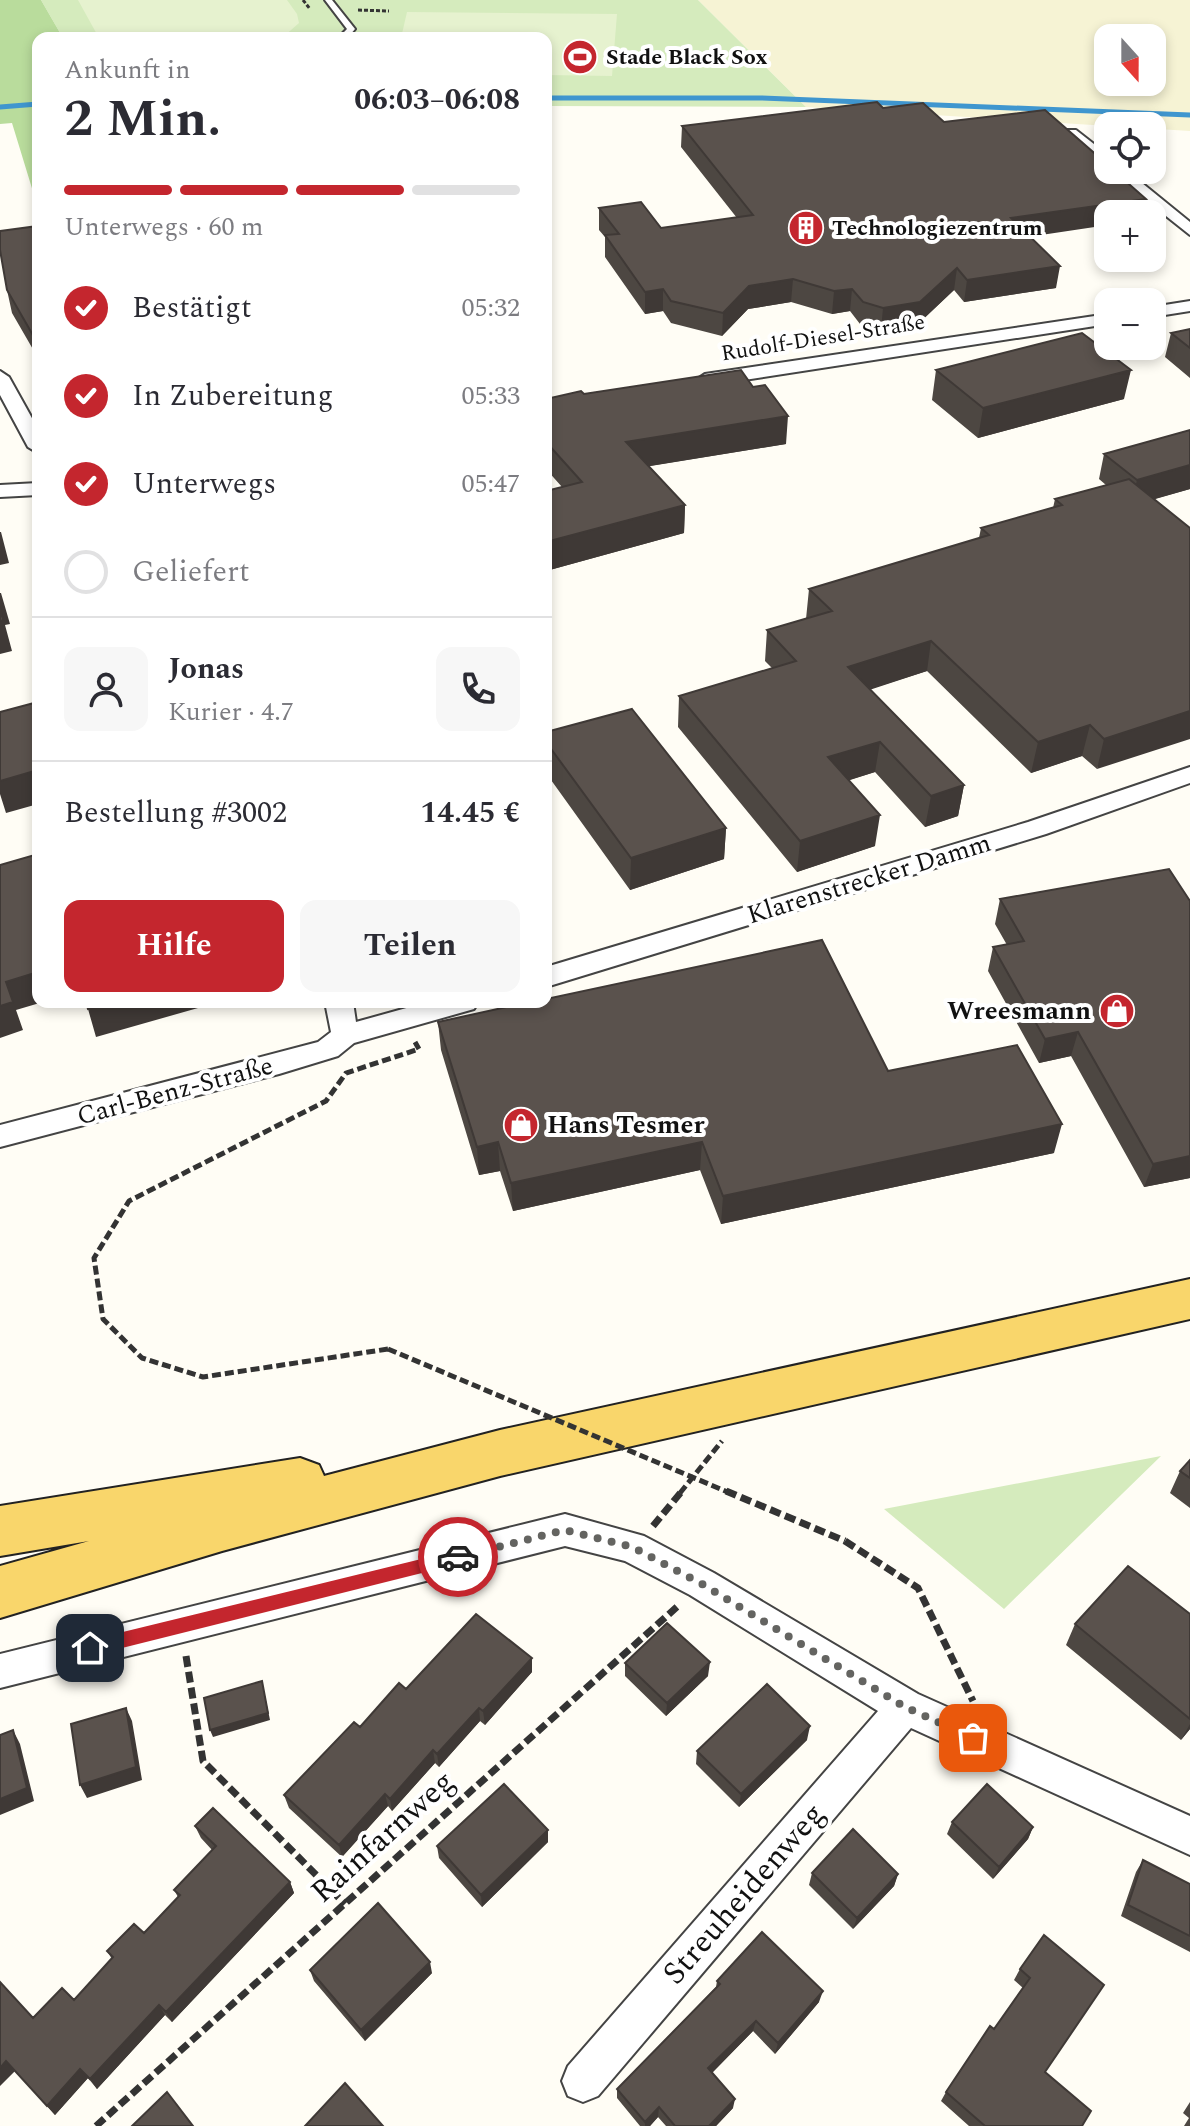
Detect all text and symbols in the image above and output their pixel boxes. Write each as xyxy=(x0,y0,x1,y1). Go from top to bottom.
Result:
north arrow xyxy=(1094,24,1166,96)
map controls xyxy=(1094,24,1166,360)
sports icon: Stade Black Sox xyxy=(561,38,599,76)
place label: Stade Black Sox xyxy=(606,41,768,74)
text: Ankunft in xyxy=(64,50,190,90)
text: 06:03–06:08 xyxy=(354,77,520,123)
text: 2 Min. xyxy=(64,80,221,159)
button: locate xyxy=(1094,112,1166,184)
button: + xyxy=(1094,200,1166,272)
text: Unterwegs · 60 m xyxy=(64,207,263,247)
building icon: Technologiezentrum xyxy=(787,209,825,247)
place label: Technologiezentrum xyxy=(832,212,1043,245)
text: Bestätigt xyxy=(132,285,252,331)
icon: check xyxy=(64,286,108,330)
text: 05:32 xyxy=(461,288,520,328)
button: − xyxy=(1094,288,1166,360)
street label: Rudolf-Diesel-Straße xyxy=(719,306,927,370)
text: In Zubereitung xyxy=(132,373,333,419)
icon: check xyxy=(64,374,108,418)
text: 05:33 xyxy=(461,376,520,416)
text: Unterwegs xyxy=(132,461,276,507)
icon: check xyxy=(64,462,108,506)
text: 05:47 xyxy=(461,464,520,504)
text: Geliefert xyxy=(132,549,250,595)
text: Jonas xyxy=(168,646,244,692)
button: person xyxy=(64,647,148,731)
button: phone xyxy=(436,647,520,731)
text: Kurier · 4.7 xyxy=(168,692,294,732)
text: Bestellung #3002 xyxy=(64,790,287,836)
text: 14.45 € xyxy=(420,790,520,836)
street label: Klarenstrecker Damm xyxy=(742,823,996,935)
button: Hilfe xyxy=(64,900,284,992)
button: Teilen xyxy=(300,900,520,992)
place label: Wreesmann xyxy=(947,991,1091,1031)
shop icon: Wreesmann xyxy=(1098,992,1136,1030)
street label: Carl-Benz-Straße xyxy=(72,1046,278,1136)
place label: Hans Tesmer xyxy=(547,1105,705,1145)
shop icon: Hans Tesmer xyxy=(502,1106,540,1144)
courier xyxy=(418,1517,498,1597)
icon: car xyxy=(436,1535,480,1579)
pin xyxy=(56,1614,124,1682)
icon: home xyxy=(68,1626,112,1670)
pin xyxy=(939,1704,1007,1772)
icon: bag xyxy=(951,1716,995,1760)
street label: Rainfarnweg xyxy=(300,1758,466,1916)
street label: Streuheidenweg xyxy=(651,1792,837,1996)

